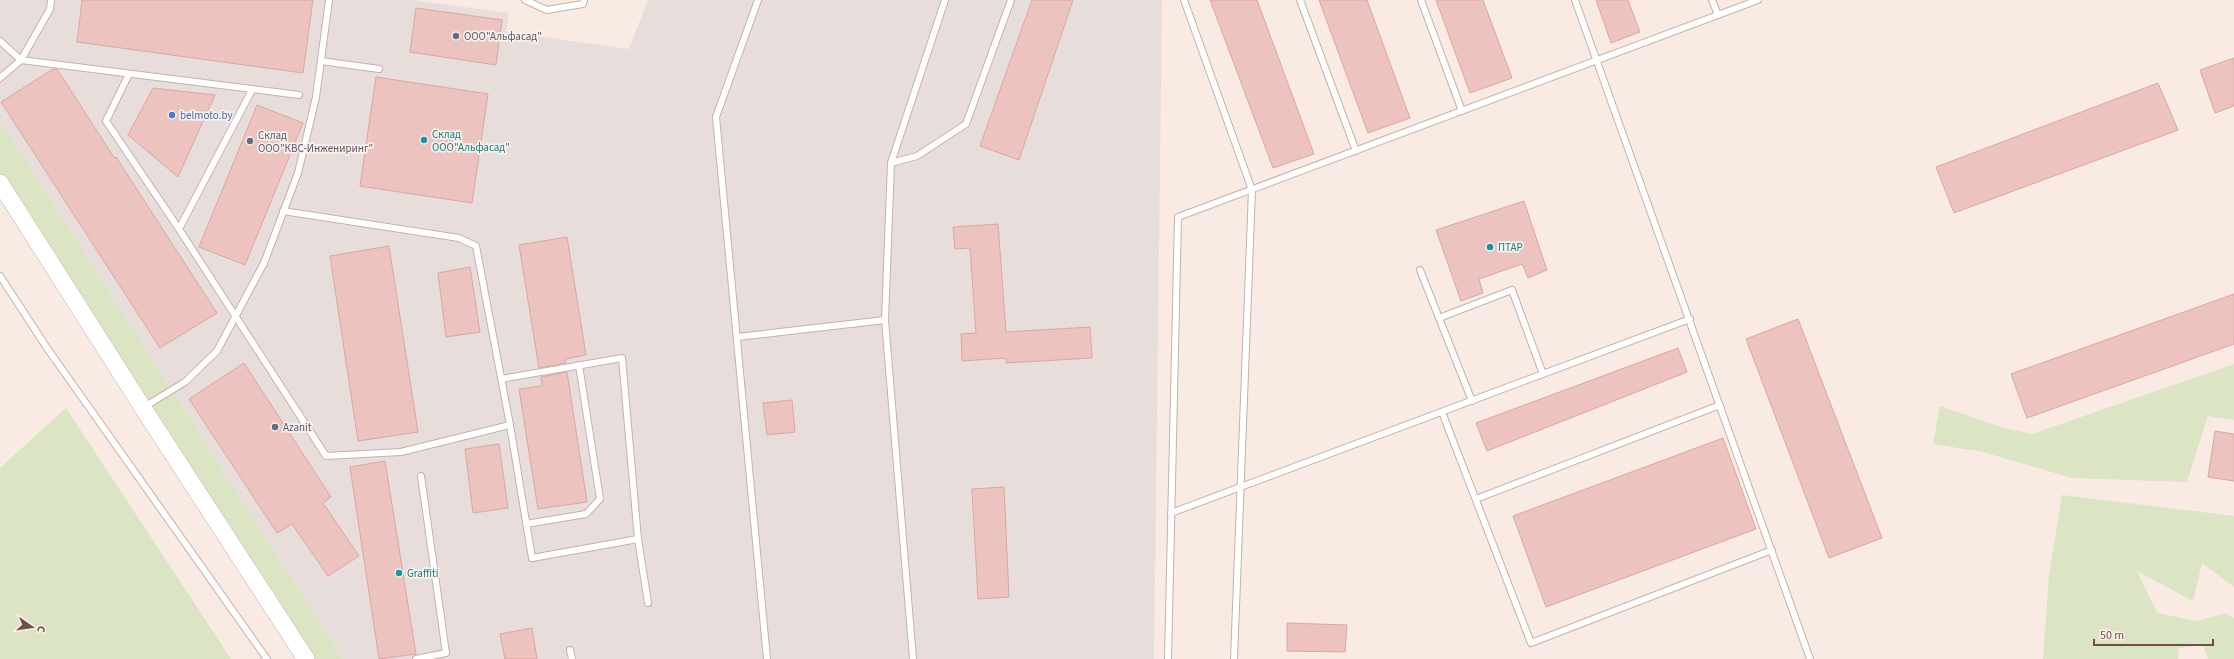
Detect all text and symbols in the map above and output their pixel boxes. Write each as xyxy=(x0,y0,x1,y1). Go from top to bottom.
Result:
place label: ООО"Альфасад" xyxy=(464,29,542,44)
marker: ООО"Альфасад" xyxy=(451,31,461,41)
place label: belmoto.by xyxy=(180,108,233,123)
marker: belmoto.by xyxy=(167,110,177,120)
place label: Склад ООО"Альфасад" xyxy=(432,127,510,155)
place label: Склад ООО"КВС-Инжениринг" xyxy=(258,128,373,156)
marker: Склад ООО"Альфасад" xyxy=(419,135,429,145)
marker: Склад ООО"КВС-Инжениринг" xyxy=(245,136,255,146)
place label: ПТАР xyxy=(1498,240,1523,255)
marker: ПТАР xyxy=(1485,242,1495,252)
place label: Azanit xyxy=(283,420,312,435)
marker: Azanit xyxy=(270,422,280,432)
place label: Graffiti xyxy=(407,566,438,581)
marker: Graffiti xyxy=(394,568,404,578)
north arrow xyxy=(12,607,52,647)
scale bar xyxy=(2094,621,2213,647)
text: С xyxy=(33,624,49,635)
text: 50 m xyxy=(2100,627,2124,644)

